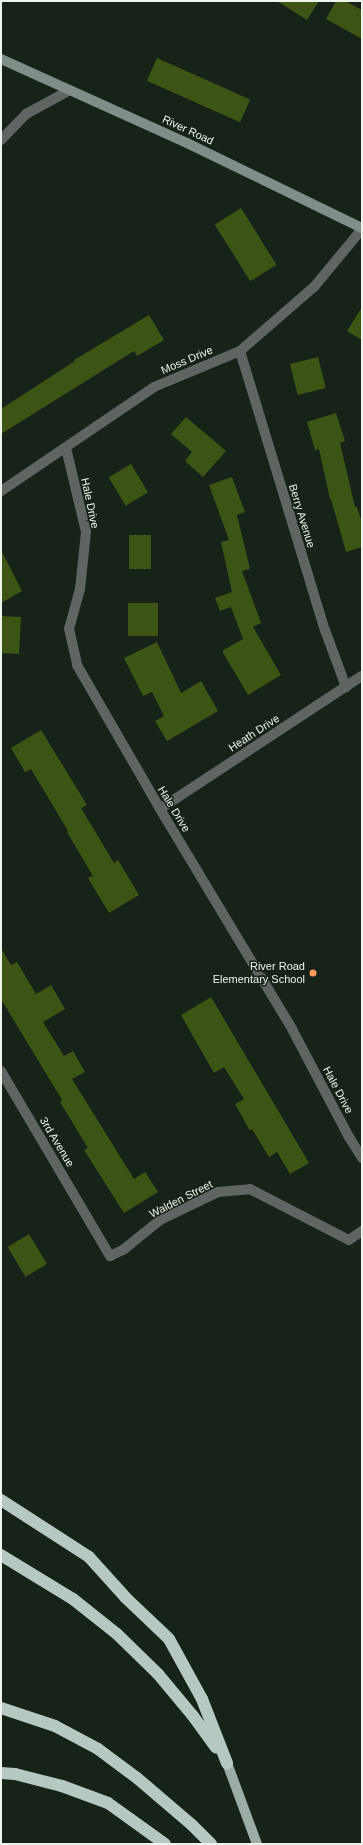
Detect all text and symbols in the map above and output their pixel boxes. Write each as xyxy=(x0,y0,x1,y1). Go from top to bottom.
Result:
street label: River Road xyxy=(160,112,216,148)
street label: Moss Drive xyxy=(159,343,215,377)
street label: Hale Drive xyxy=(78,477,102,529)
street label: Berry Avenue xyxy=(286,482,318,550)
street label: Heath Drive xyxy=(226,712,282,754)
street label: Hale Drive xyxy=(155,784,193,834)
place label: River Road Elementary School xyxy=(213,960,305,986)
marker: River Road Elementary School xyxy=(308,968,318,978)
street label: Hale Drive xyxy=(320,1064,356,1116)
street label: 3rd Avenue xyxy=(37,1115,77,1169)
street label: Walden Street xyxy=(147,1177,215,1221)

